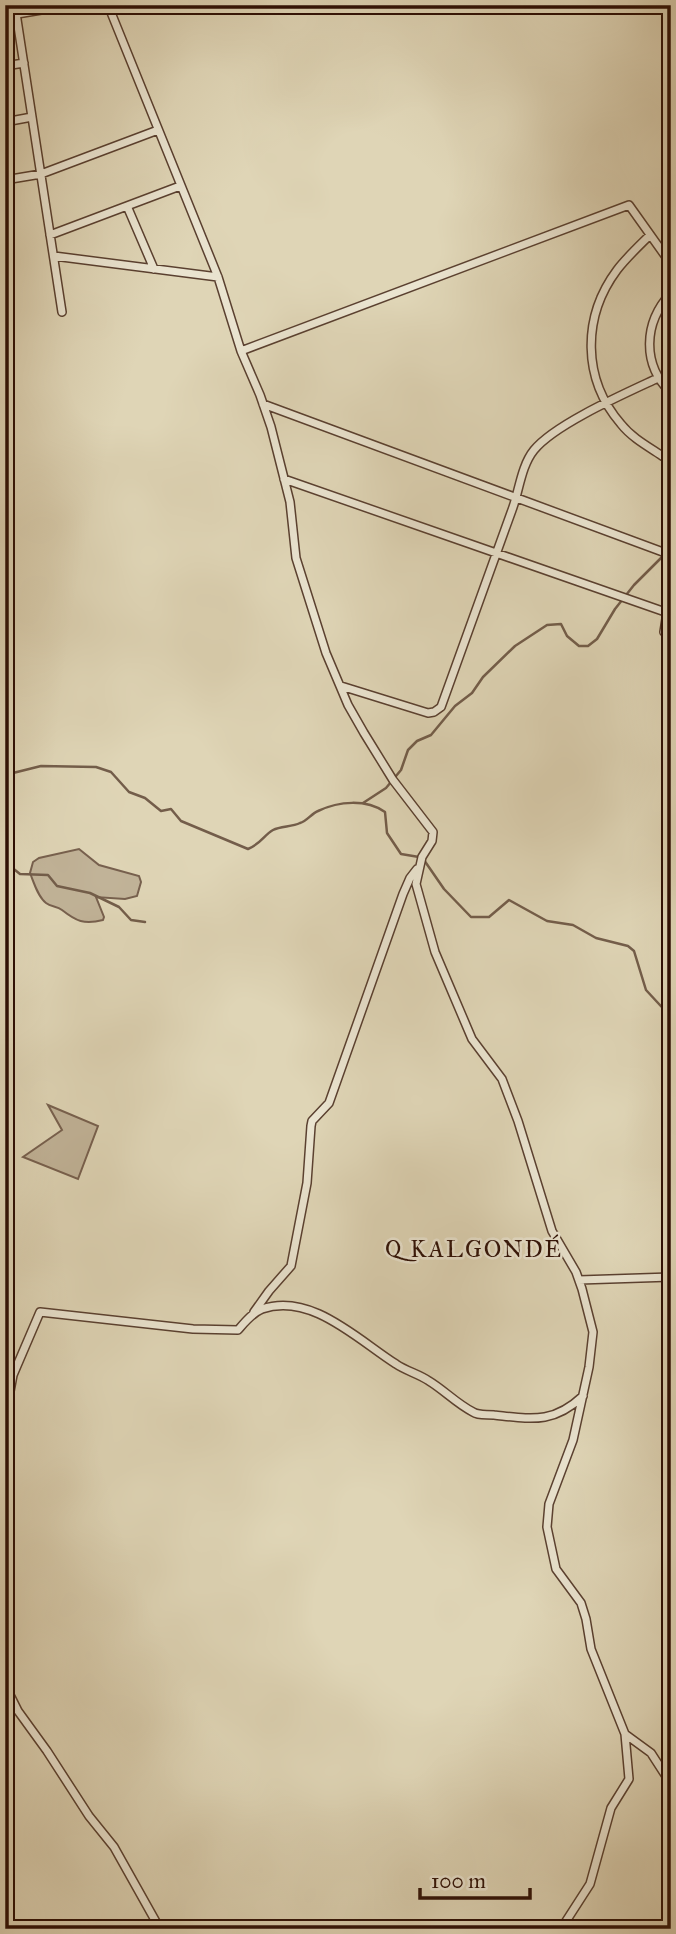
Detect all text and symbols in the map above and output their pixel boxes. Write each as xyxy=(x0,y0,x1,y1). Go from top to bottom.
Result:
district label: Q KALGONDÉ xyxy=(385,1234,563,1263)
scale bar xyxy=(420,1857,531,1901)
text: 100 m xyxy=(431,1868,486,1894)

